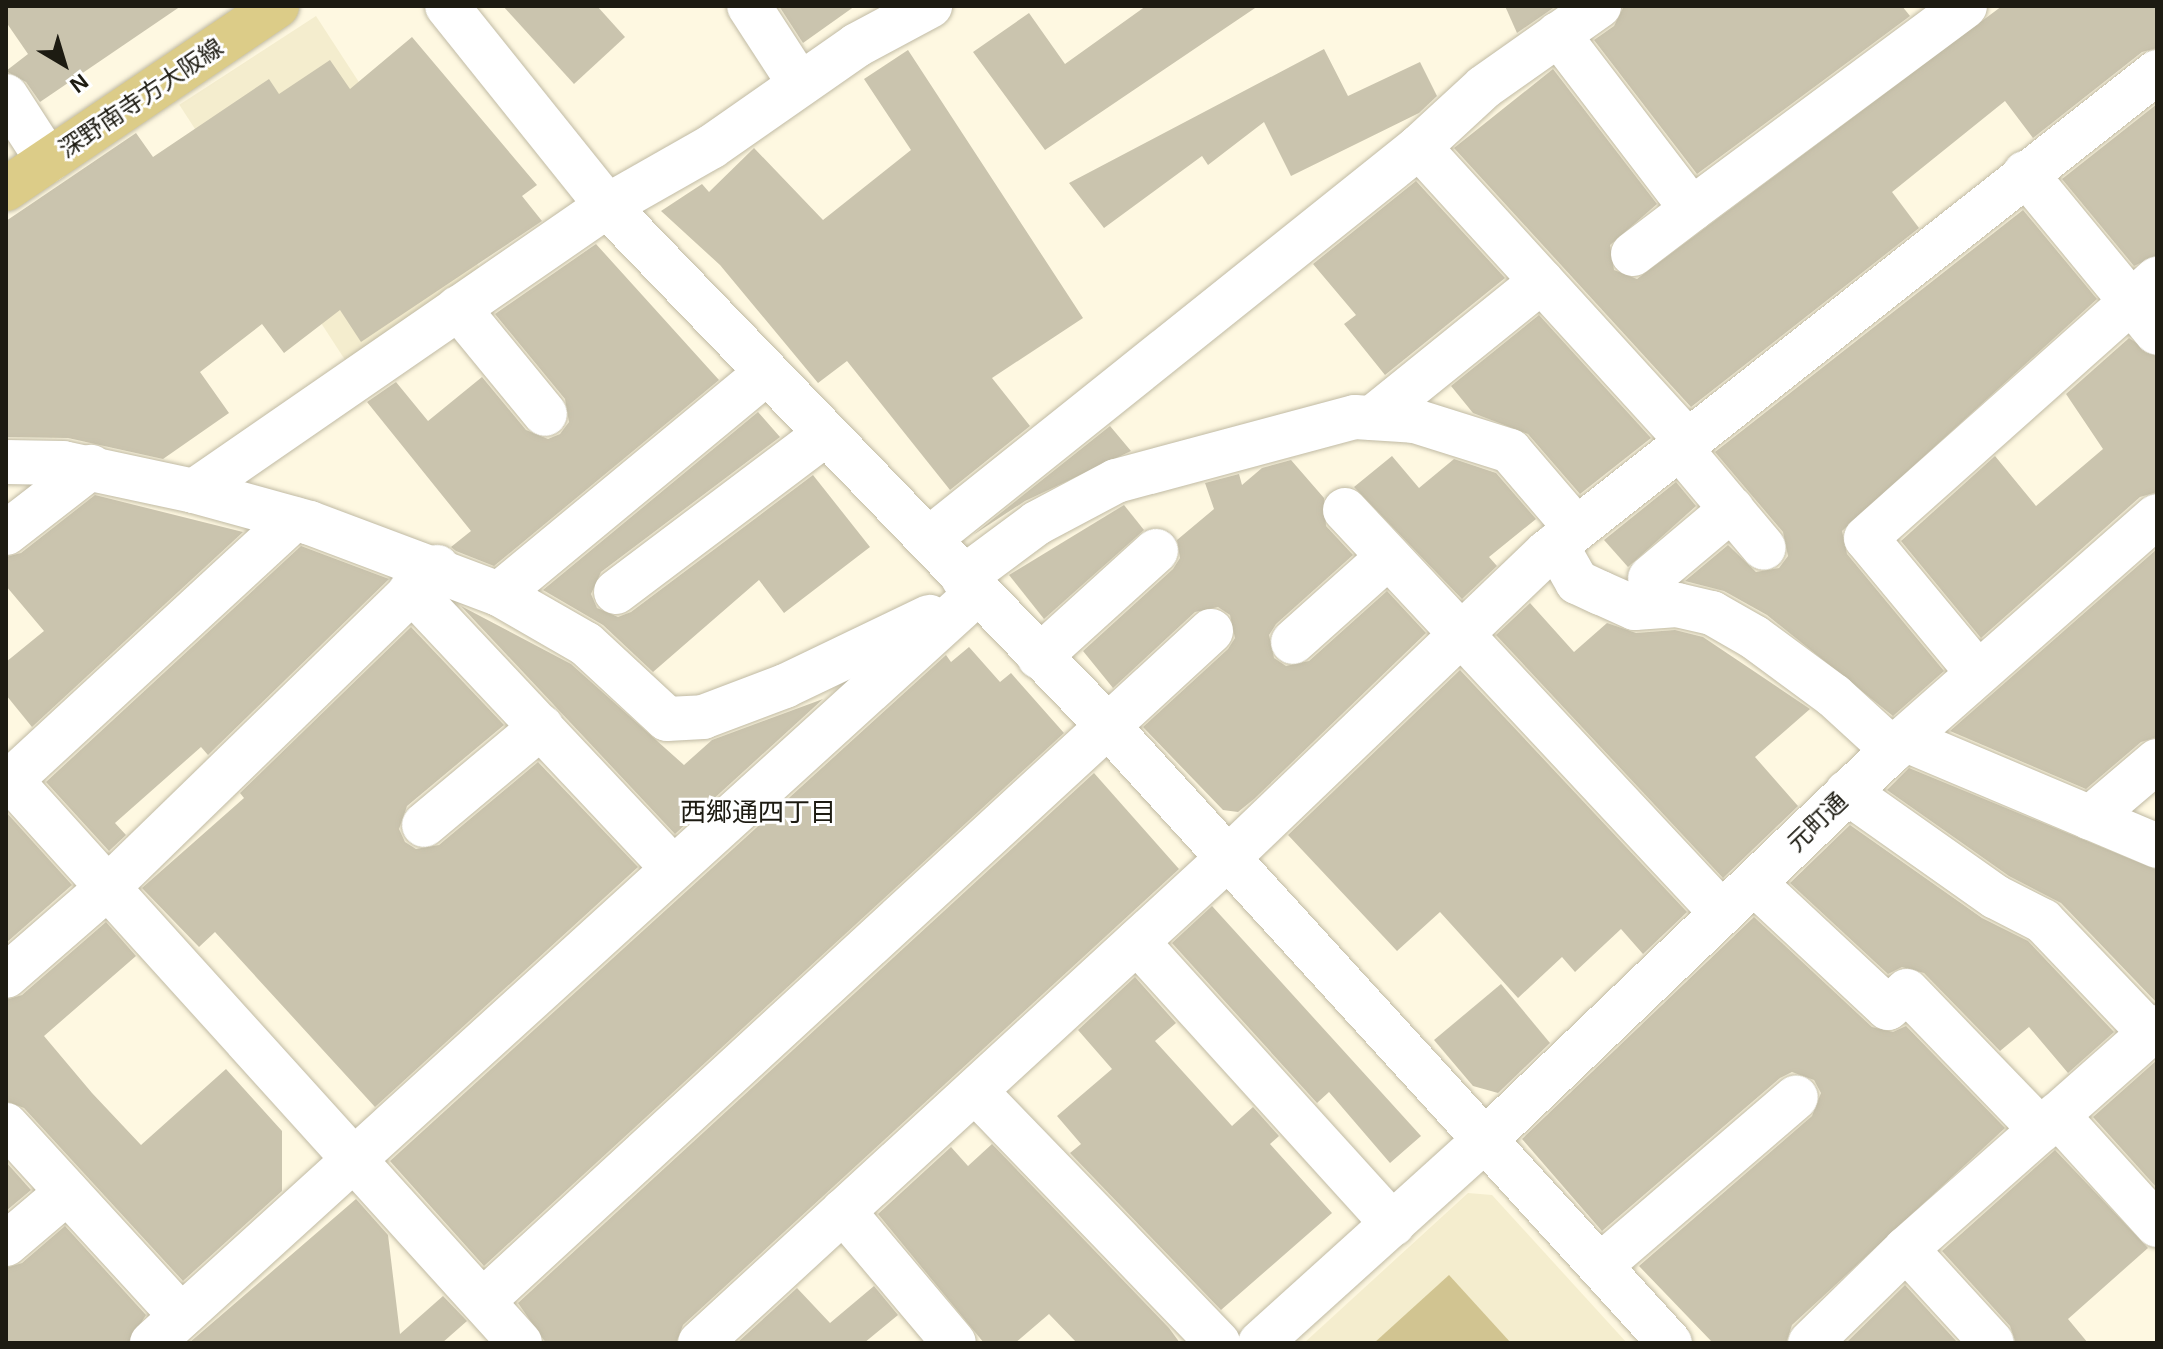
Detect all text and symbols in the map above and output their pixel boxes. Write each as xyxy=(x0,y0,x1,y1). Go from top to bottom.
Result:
north arrow xyxy=(24,24,104,104)
street label: 深野南寺方大阪線 xyxy=(53,32,229,164)
text: N xyxy=(65,69,93,98)
street label: 元町通 xyxy=(1781,787,1853,857)
district label: 西郷通四丁目 xyxy=(680,797,836,829)

